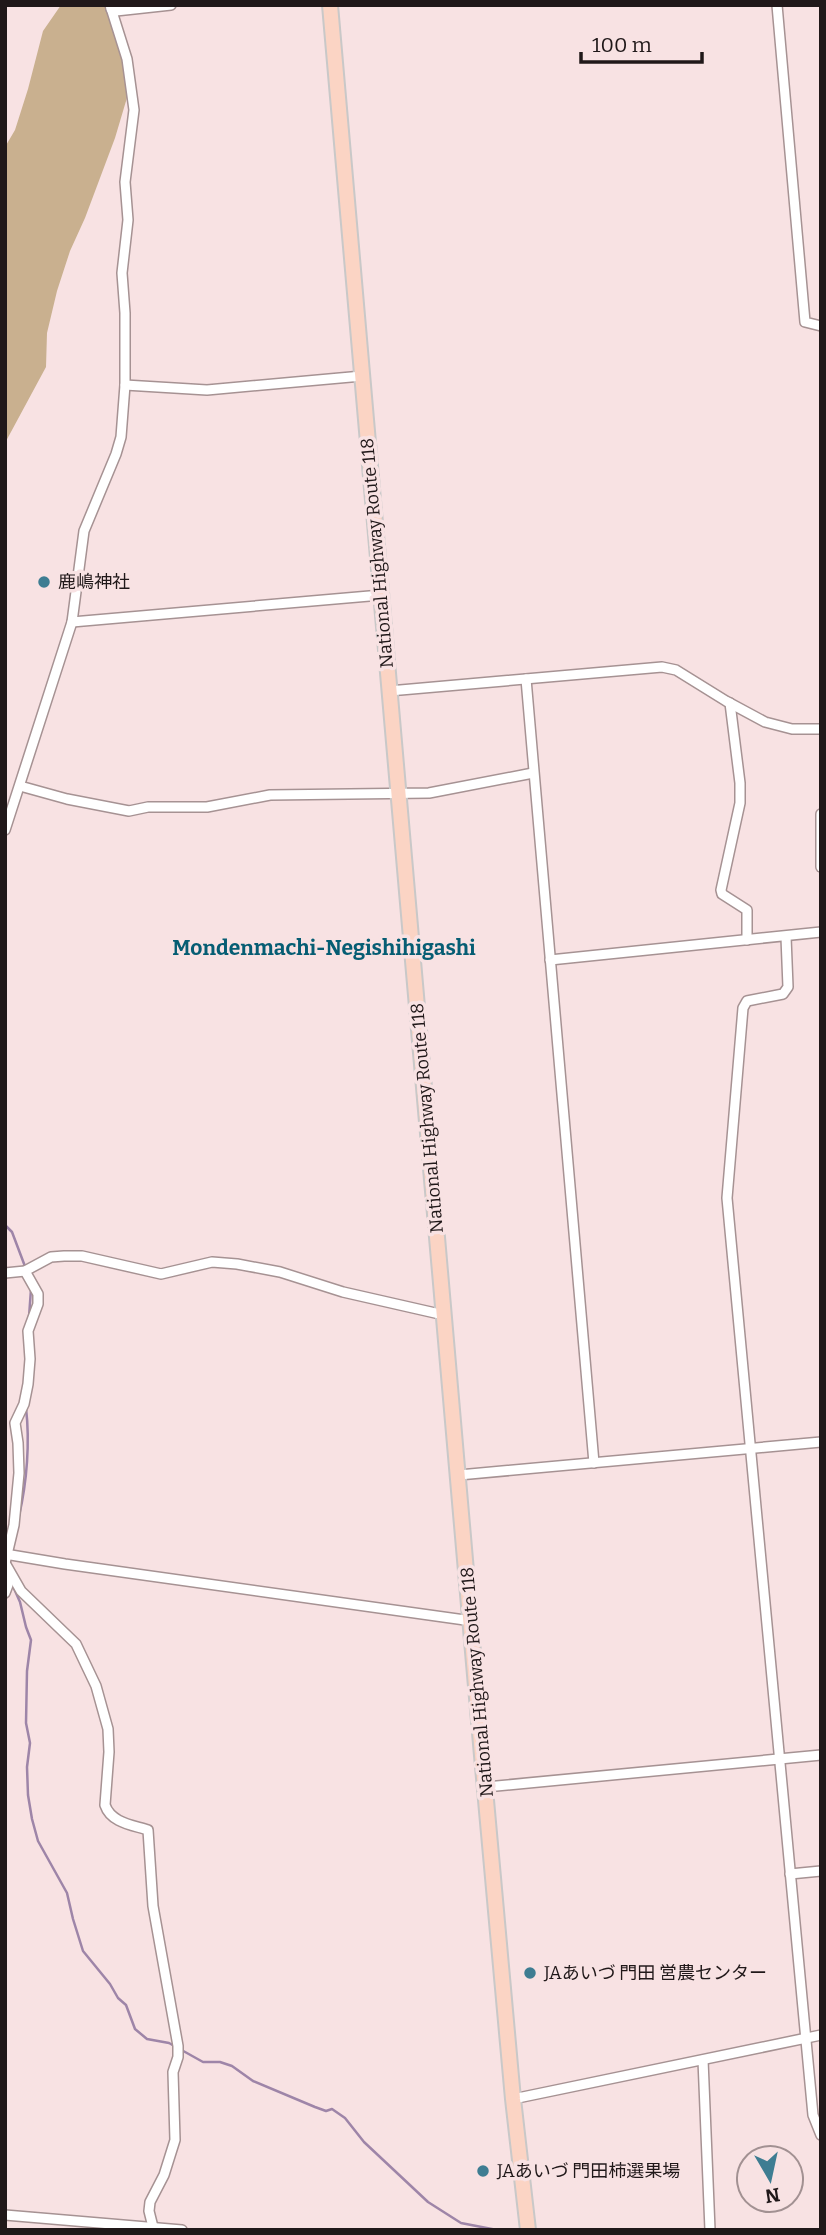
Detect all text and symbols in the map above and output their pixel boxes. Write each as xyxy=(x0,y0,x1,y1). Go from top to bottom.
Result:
scale bar xyxy=(581,21,702,65)
text: 100 m xyxy=(592,32,652,58)
street label: National Highway Route 118 xyxy=(356,437,398,669)
place label: 鹿嶋神社 xyxy=(58,571,130,593)
marker: 鹿嶋神社 xyxy=(36,574,52,590)
district label: Mondenmachi-Negishihigashi xyxy=(172,935,476,961)
street label: National Highway Route 118 xyxy=(406,1002,448,1234)
street label: National Highway Route 118 xyxy=(456,1566,498,1798)
place label: JAあいづ 門田 営農センター xyxy=(543,1962,767,1984)
marker: JAあいづ 門田 営農センター xyxy=(522,1965,538,1981)
north arrow xyxy=(735,2144,805,2214)
place label: JAあいづ 門田柿選果場 xyxy=(496,2160,680,2182)
marker: JAあいづ 門田柿選果場 xyxy=(475,2163,491,2179)
text: N xyxy=(763,2183,782,2208)

